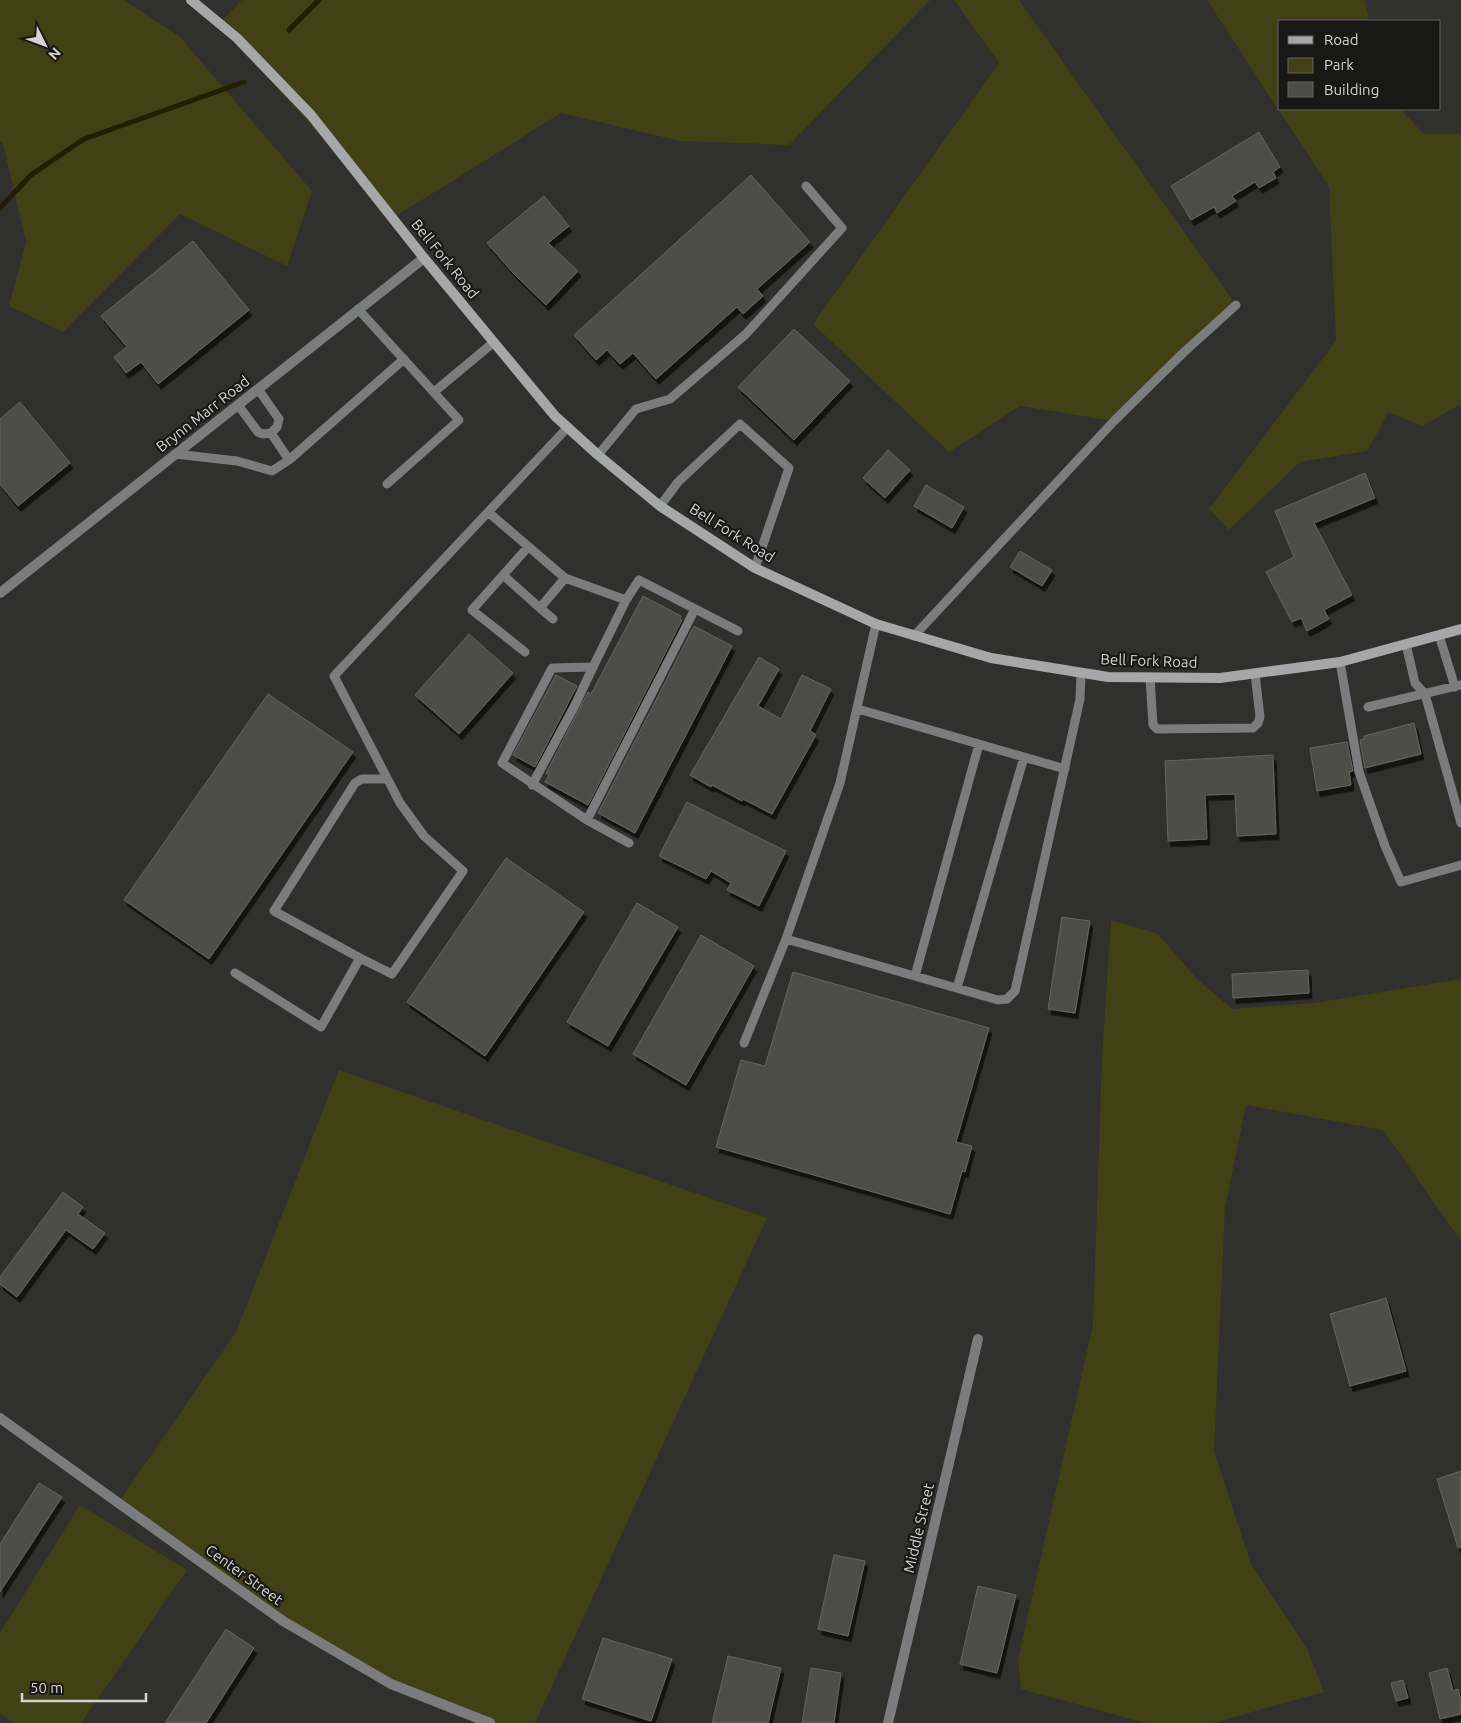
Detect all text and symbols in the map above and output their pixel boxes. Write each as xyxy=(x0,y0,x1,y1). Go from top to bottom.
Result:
north arrow xyxy=(20,20,70,70)
legend xyxy=(1278,20,1441,110)
text: Road xyxy=(1324,31,1359,48)
text: N xyxy=(45,44,64,63)
text: Park xyxy=(1324,56,1354,73)
text: Building xyxy=(1324,81,1379,98)
street label: Bell Fork Road xyxy=(408,216,483,302)
street label: Brynn Marr Road xyxy=(153,372,253,455)
street label: Bell Fork Road xyxy=(687,500,778,565)
street label: Bell Fork Road xyxy=(1100,650,1198,671)
street label: Middle Street xyxy=(900,1481,937,1575)
street label: Center Street xyxy=(202,1541,286,1608)
scale bar xyxy=(22,1670,146,1702)
text: 50 m xyxy=(30,1679,63,1696)

